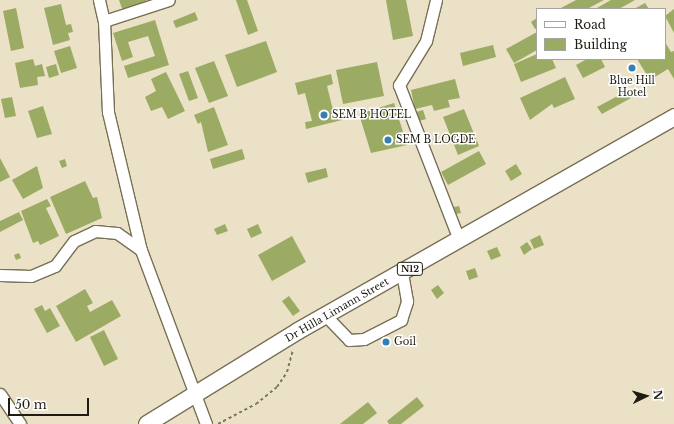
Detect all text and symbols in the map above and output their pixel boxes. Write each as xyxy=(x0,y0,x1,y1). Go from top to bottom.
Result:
legend xyxy=(536,8,666,60)
text: Road xyxy=(574,17,606,32)
text: Building xyxy=(574,37,627,52)
marker: Blue Hill Hotel xyxy=(627,63,637,73)
place label: Blue Hill Hotel xyxy=(609,74,655,98)
place label: SEM B HOTEL xyxy=(332,109,411,121)
marker: SEM B HOTEL xyxy=(319,110,329,120)
place label: SEM B LOGDE xyxy=(396,134,475,146)
marker: SEM B LOGDE xyxy=(383,135,393,145)
road number: N12 xyxy=(396,262,424,276)
street label: Dr Hilla Limann Street xyxy=(283,275,391,345)
place label: Goil xyxy=(394,336,416,348)
marker: Goil xyxy=(381,337,391,347)
north arrow xyxy=(626,376,666,416)
text: N xyxy=(651,389,665,401)
scale bar xyxy=(10,390,91,416)
text: 50 m xyxy=(15,397,47,412)

